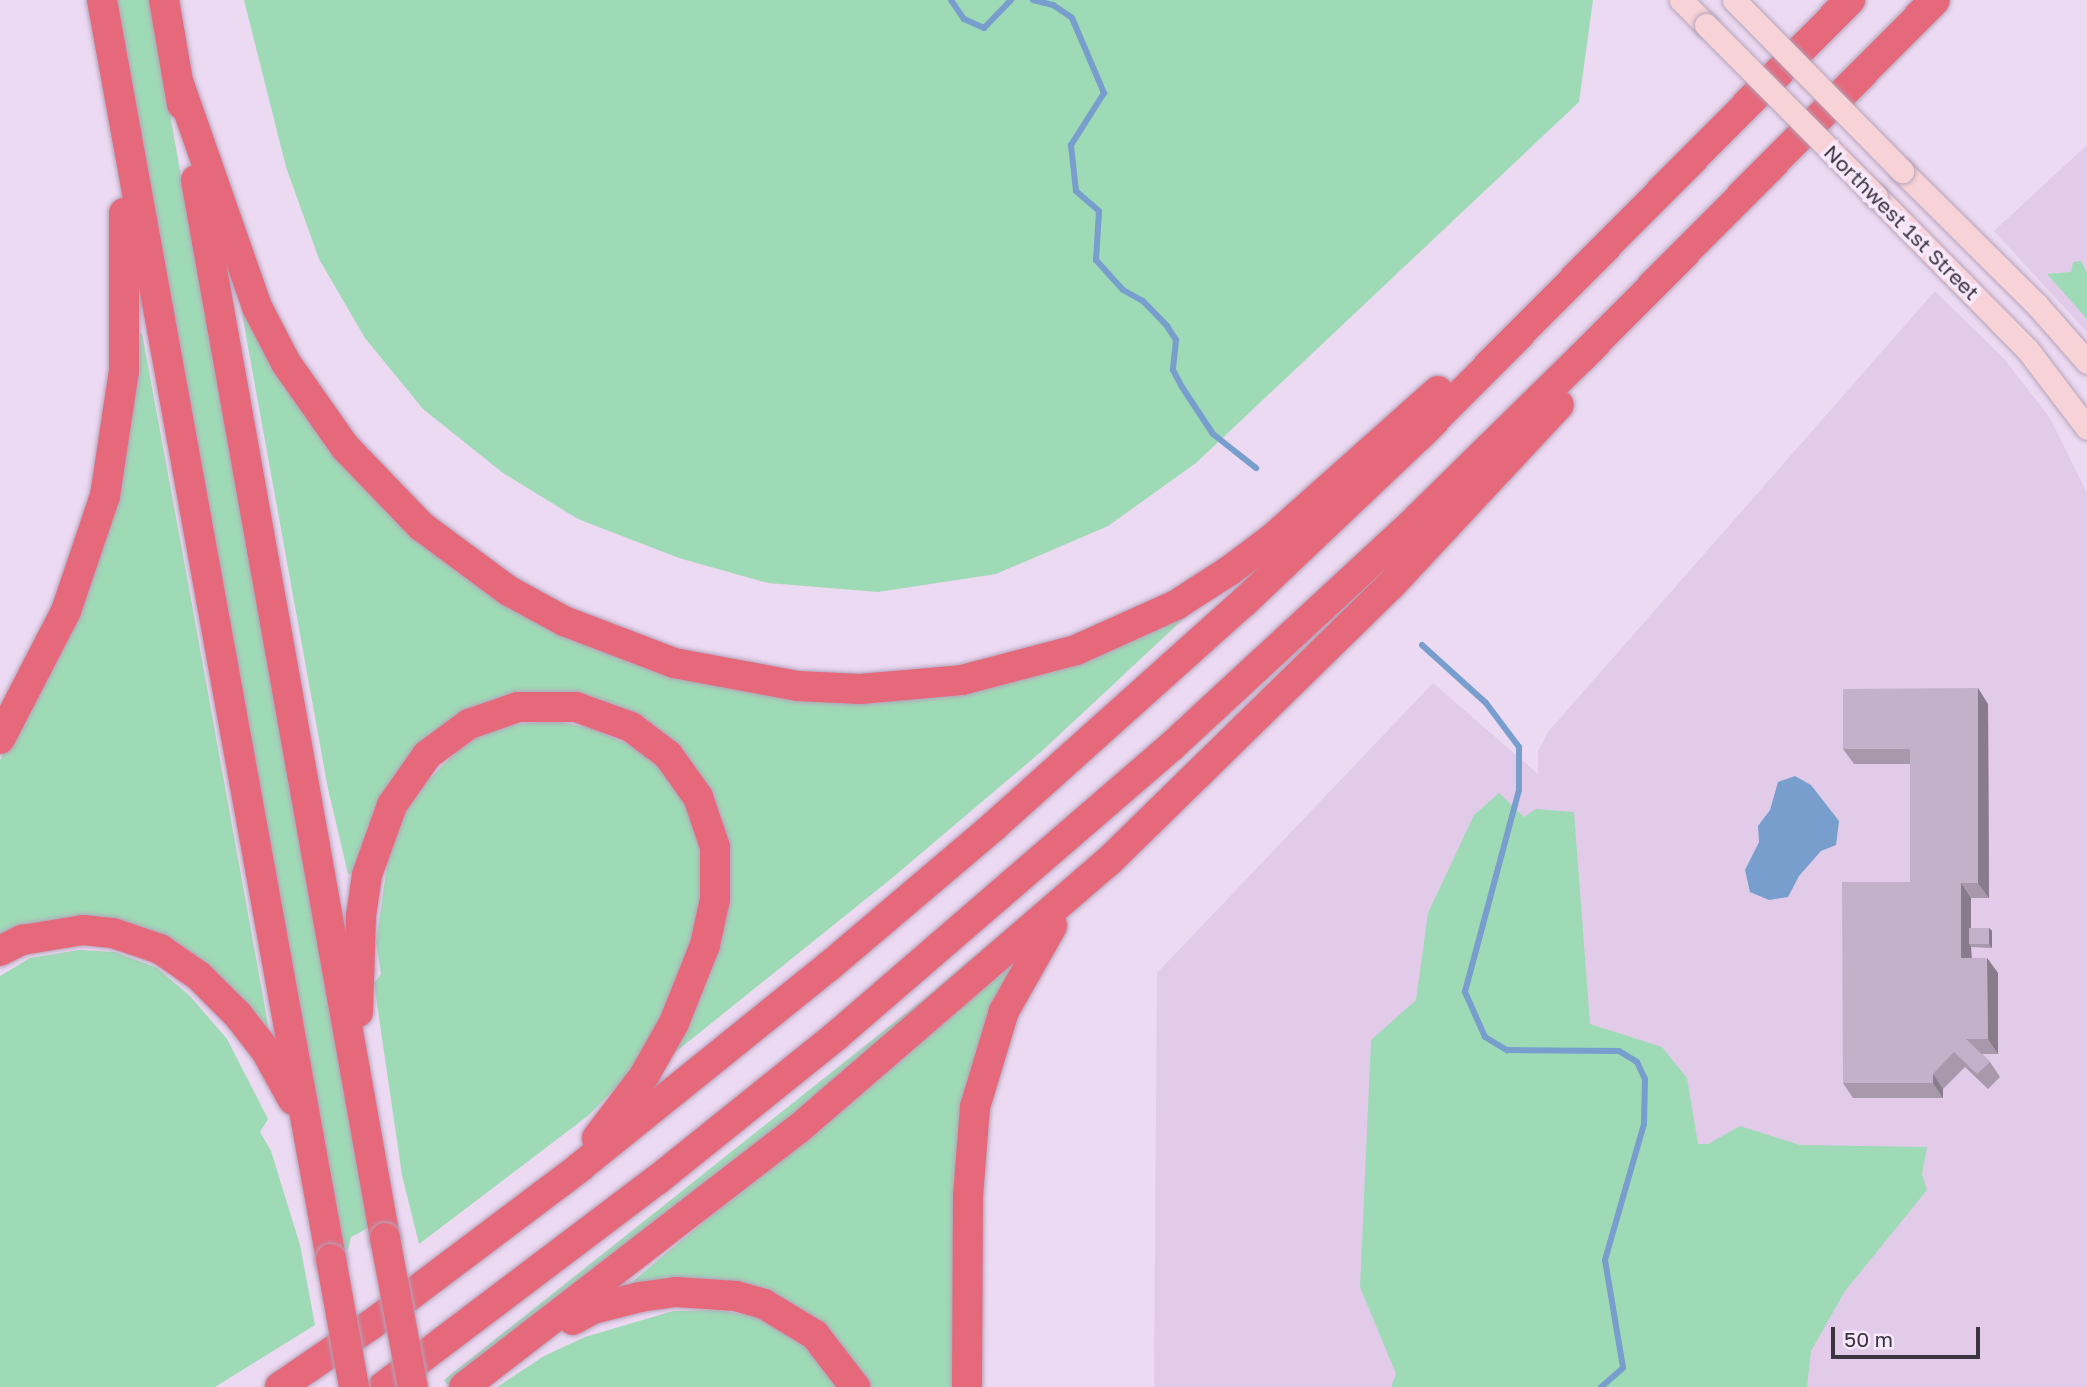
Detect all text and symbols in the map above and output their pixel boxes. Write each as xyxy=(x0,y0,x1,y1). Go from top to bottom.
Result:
street label: Northwest 1st Street xyxy=(1819,139,1985,305)
scale bar xyxy=(1835,1314,1984,1358)
text: 50 m xyxy=(1844,1326,1893,1352)

